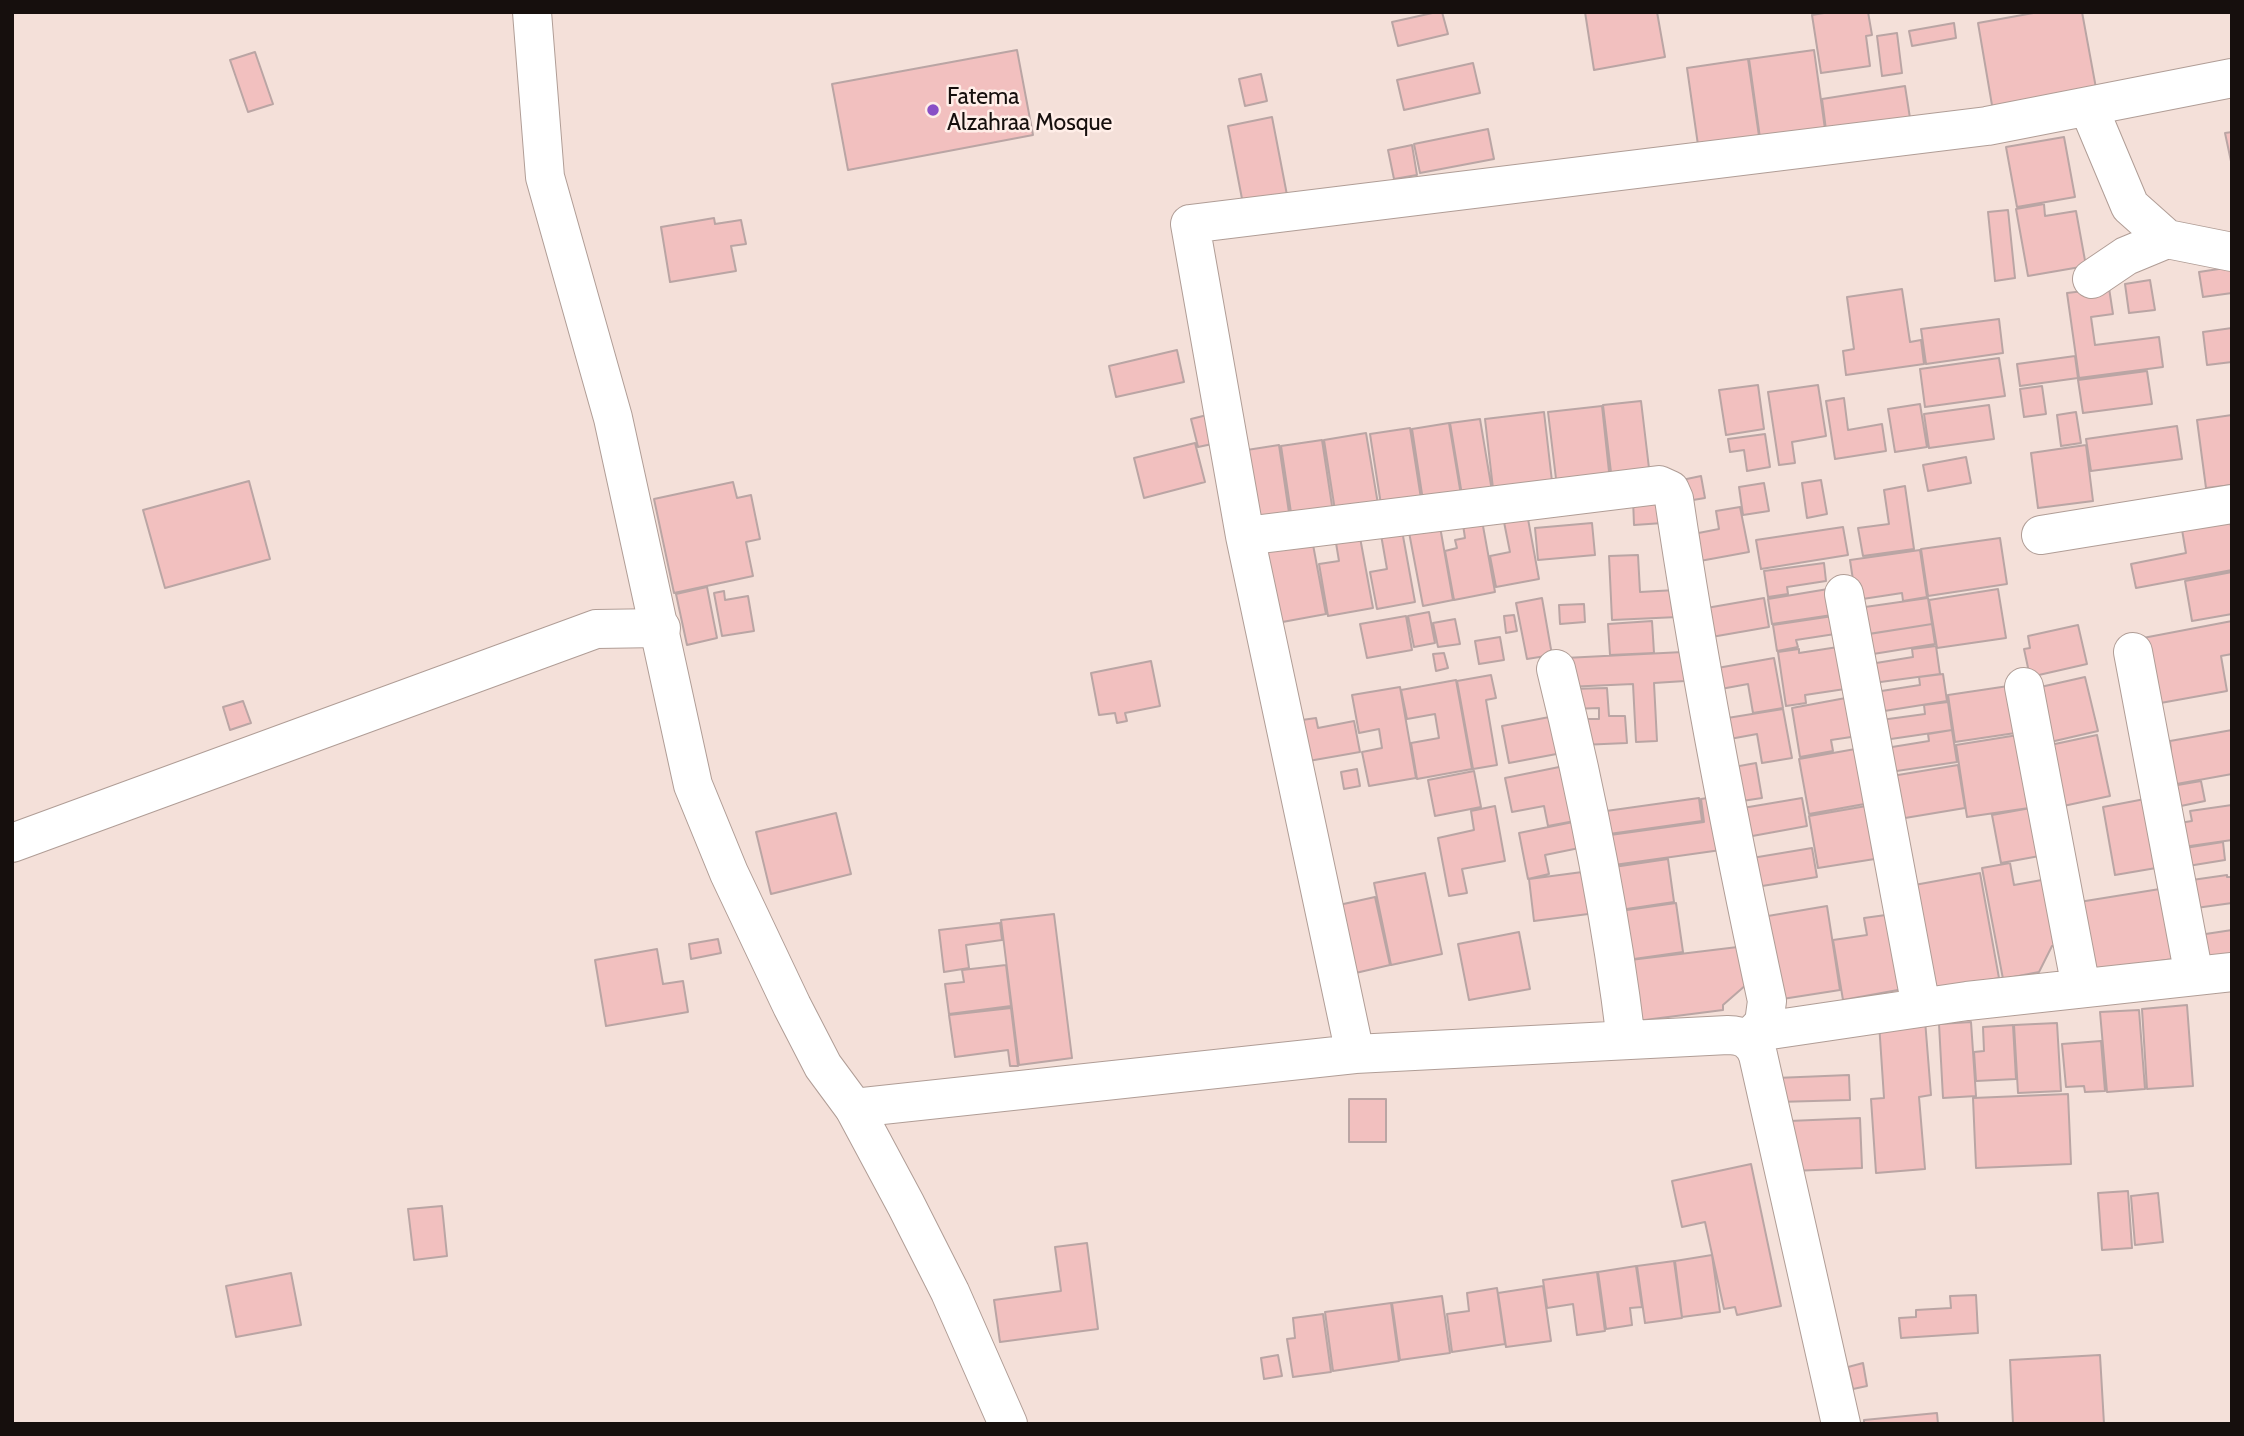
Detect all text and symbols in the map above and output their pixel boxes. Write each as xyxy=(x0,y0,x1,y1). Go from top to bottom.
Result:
place label: Fatema Alzahraa Mosque xyxy=(947,83,1112,137)
marker: Fatema Alzahraa Mosque xyxy=(925,102,941,118)

